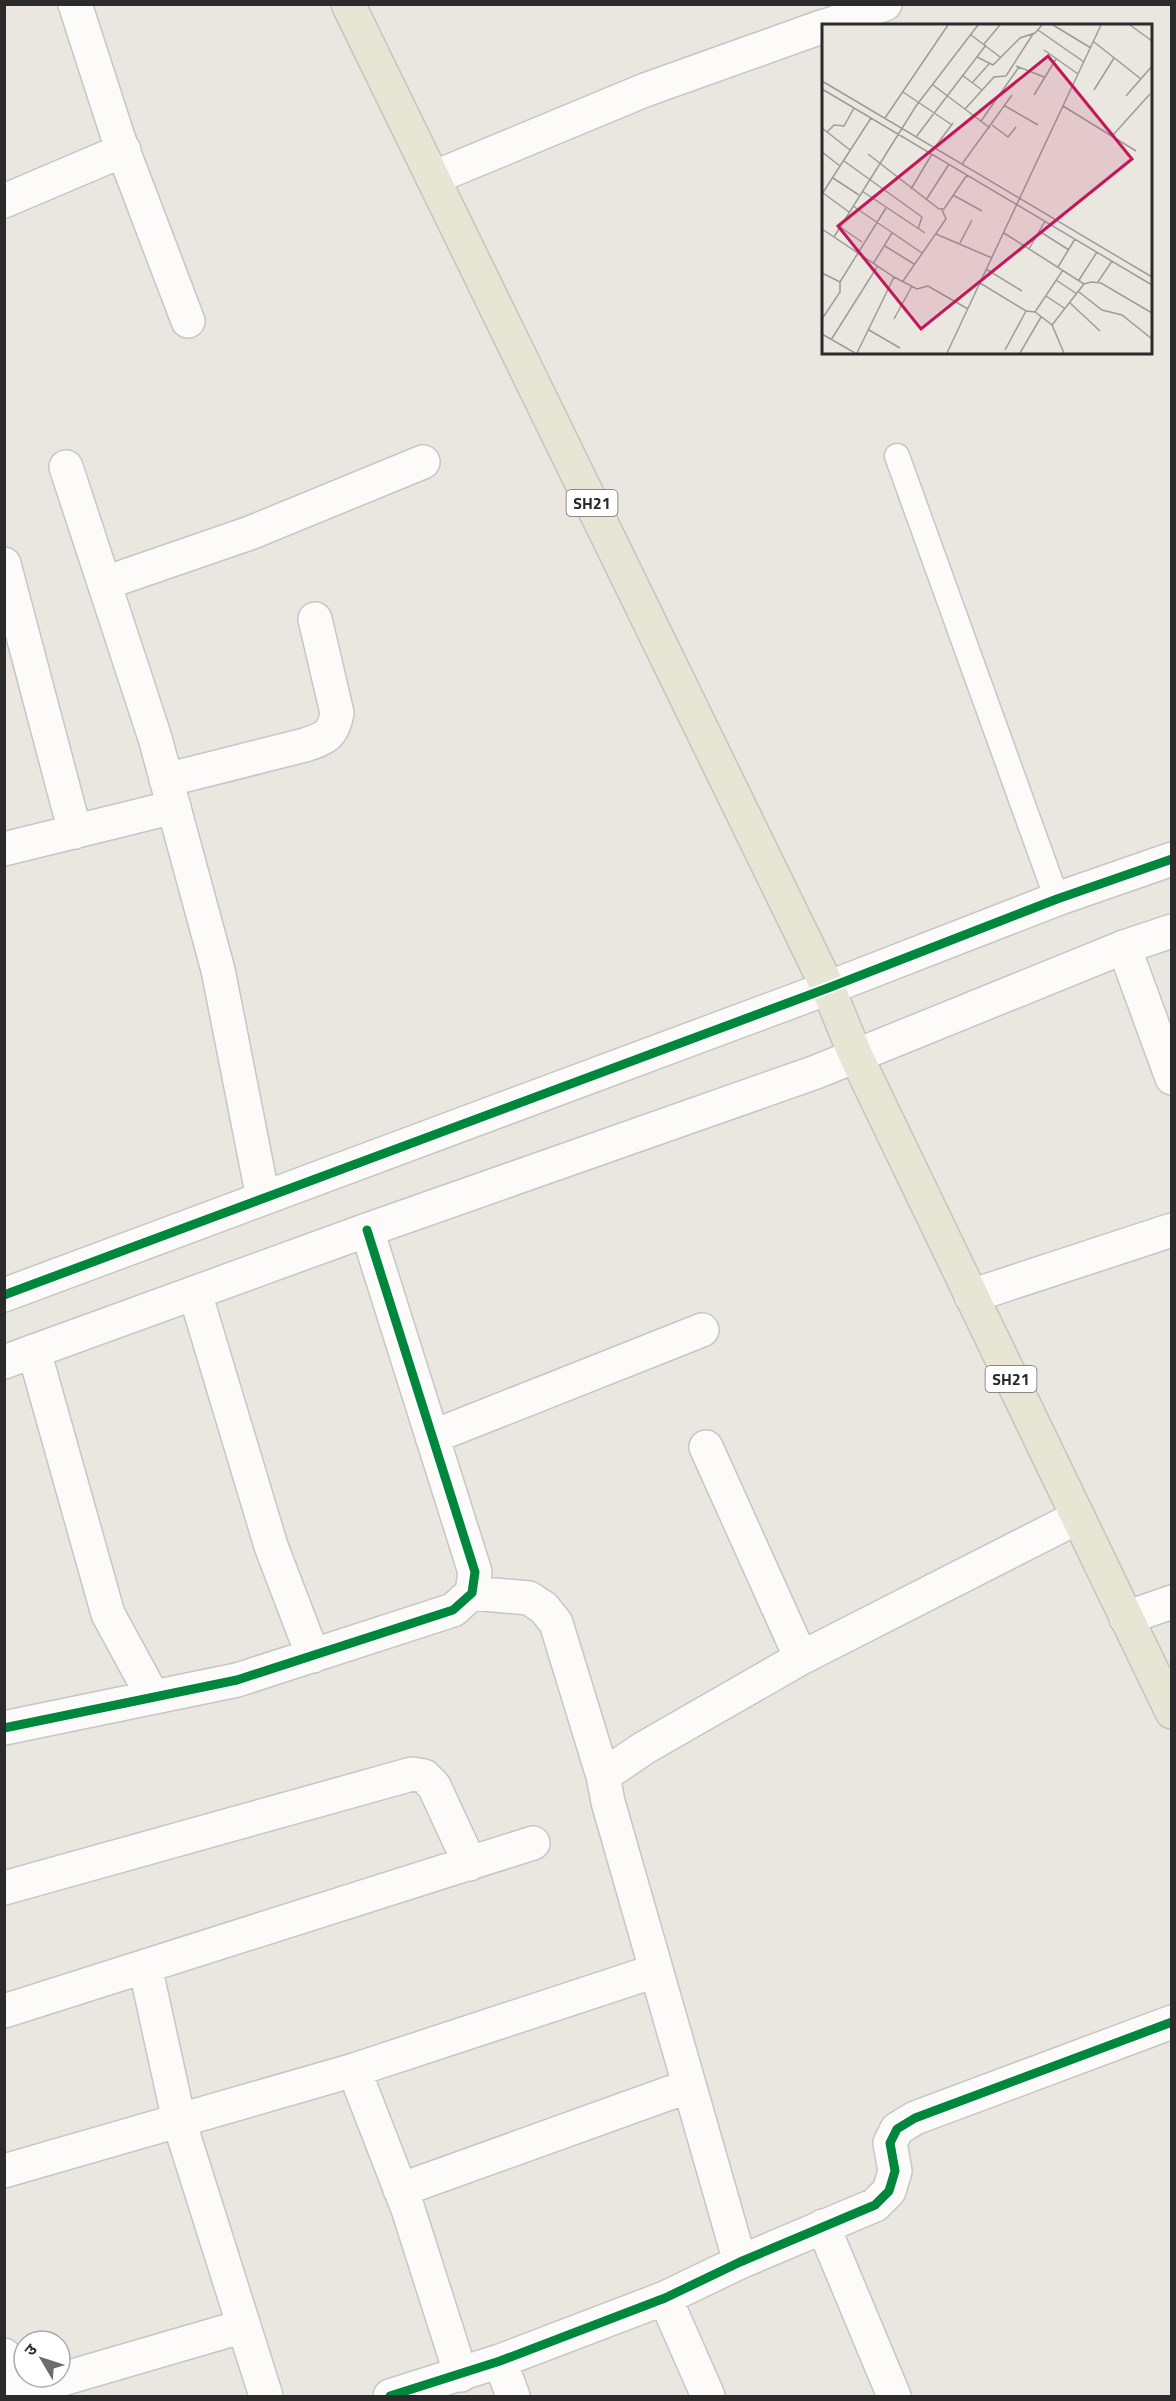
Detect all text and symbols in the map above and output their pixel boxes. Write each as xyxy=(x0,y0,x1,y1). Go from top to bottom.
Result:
inset map xyxy=(822,24,1152,354)
road number: SH21 xyxy=(566,490,618,516)
road number: SH21 xyxy=(986,1366,1036,1392)
north arrow xyxy=(12,2329,72,2389)
text: उ xyxy=(18,2338,43,2361)

